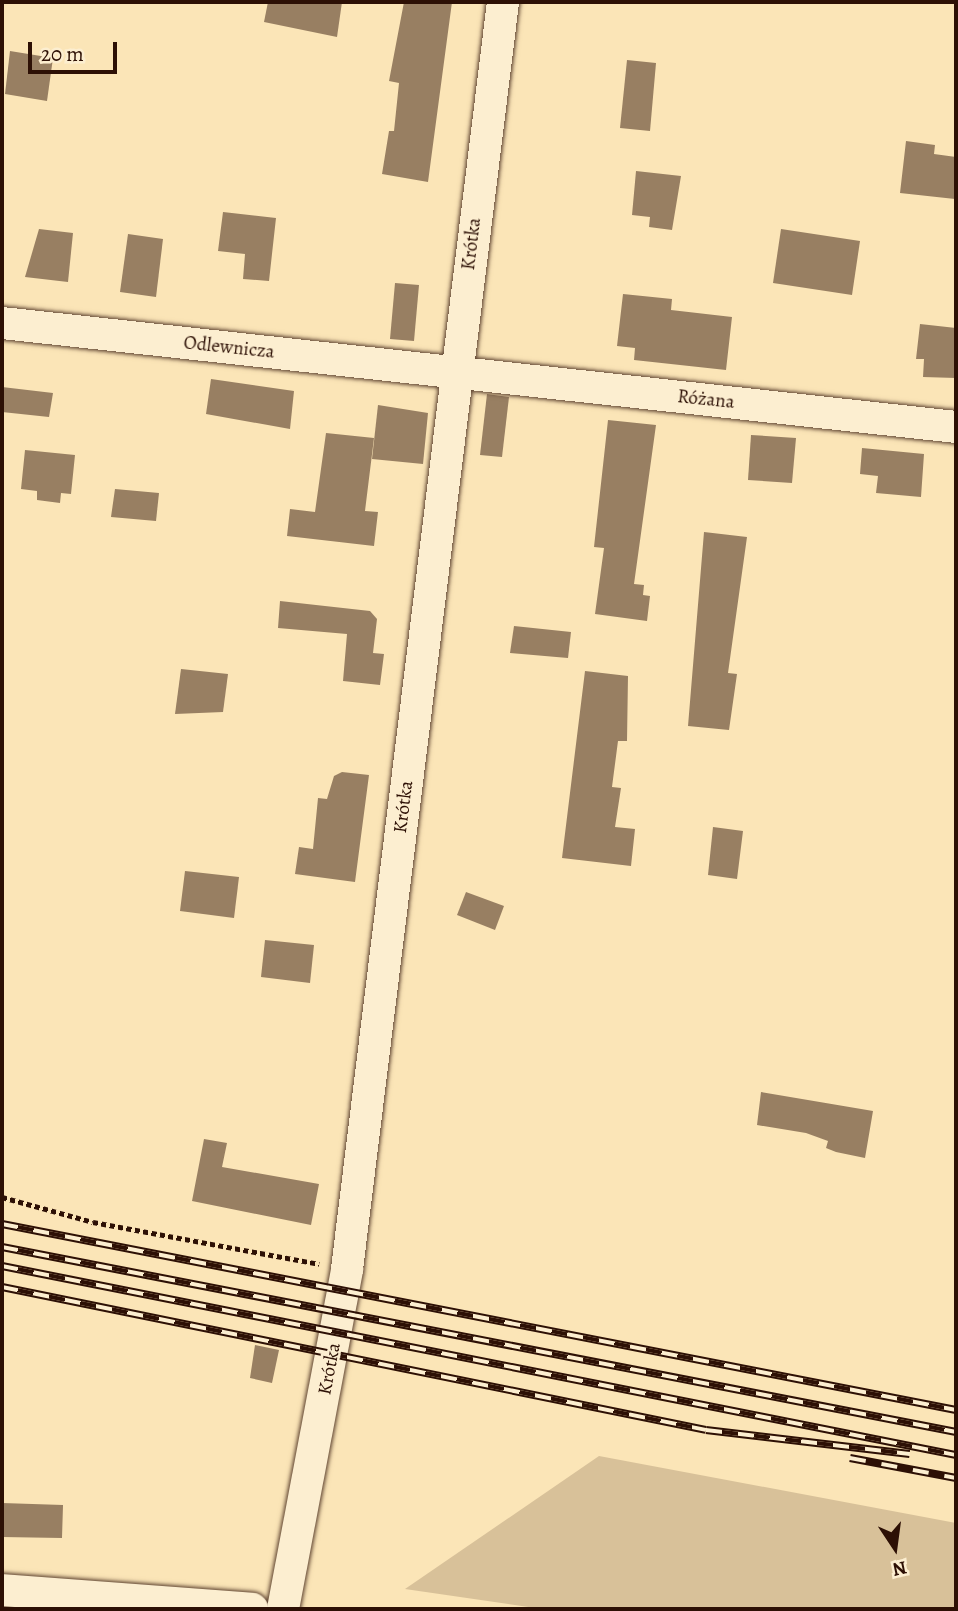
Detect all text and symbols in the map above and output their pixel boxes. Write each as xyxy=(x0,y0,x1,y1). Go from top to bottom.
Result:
scale bar xyxy=(32,28,121,72)
text: 20 m xyxy=(41,40,84,68)
street label: Krótka xyxy=(457,216,487,272)
street label: Odlewnicza xyxy=(182,332,276,364)
street label: Różana xyxy=(676,386,736,414)
street label: Krótka xyxy=(389,779,419,835)
street label: Krótka xyxy=(314,1341,346,1397)
north arrow xyxy=(860,1513,930,1583)
text: N xyxy=(890,1554,909,1583)

